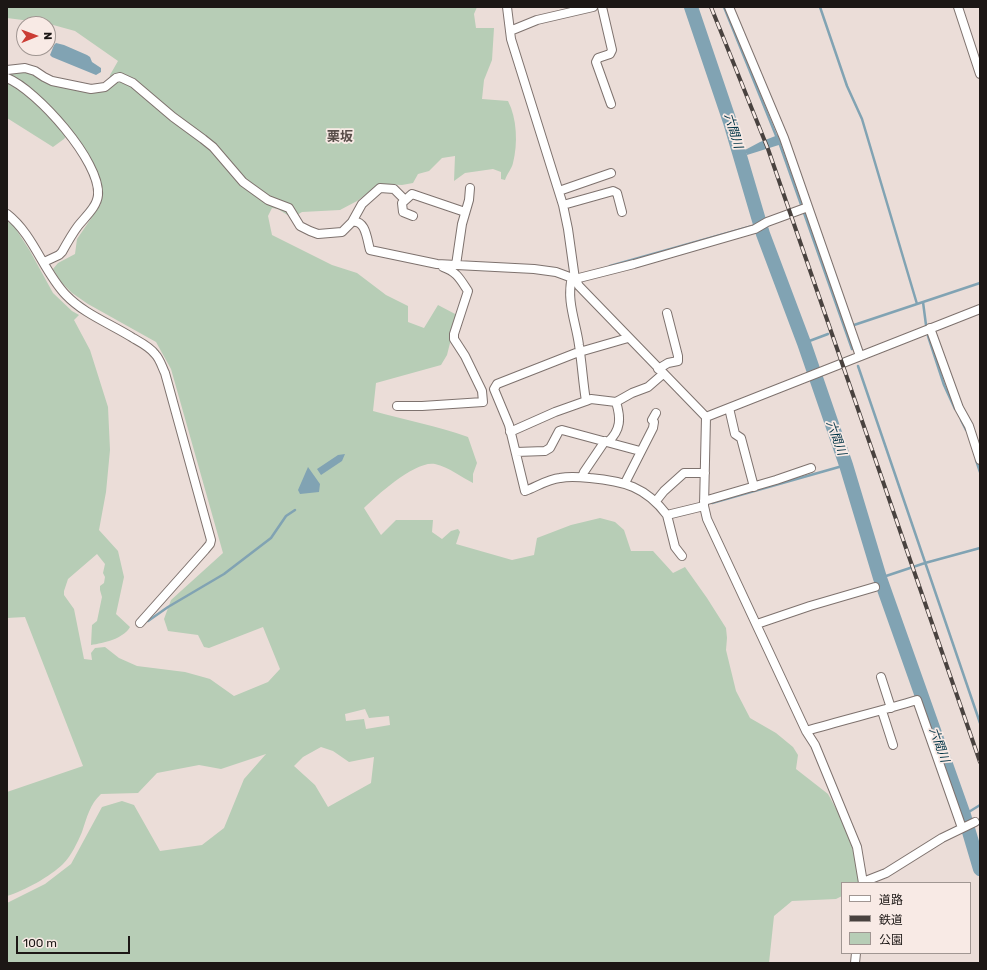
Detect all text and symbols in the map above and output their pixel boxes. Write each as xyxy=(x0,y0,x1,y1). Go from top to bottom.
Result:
north arrow xyxy=(16,16,56,56)
text: N xyxy=(41,32,54,40)
water label: 六間川 xyxy=(721,112,745,150)
district label: 栗坂 xyxy=(327,129,353,145)
water label: 六間川 xyxy=(823,419,849,457)
water label: 六間川 xyxy=(926,726,952,764)
legend xyxy=(841,882,971,954)
text: 道路 xyxy=(879,893,903,907)
text: 鉄道 xyxy=(879,913,903,927)
scale bar xyxy=(18,928,132,954)
text: 公園 xyxy=(879,933,903,947)
text: 100 m xyxy=(23,936,57,950)

